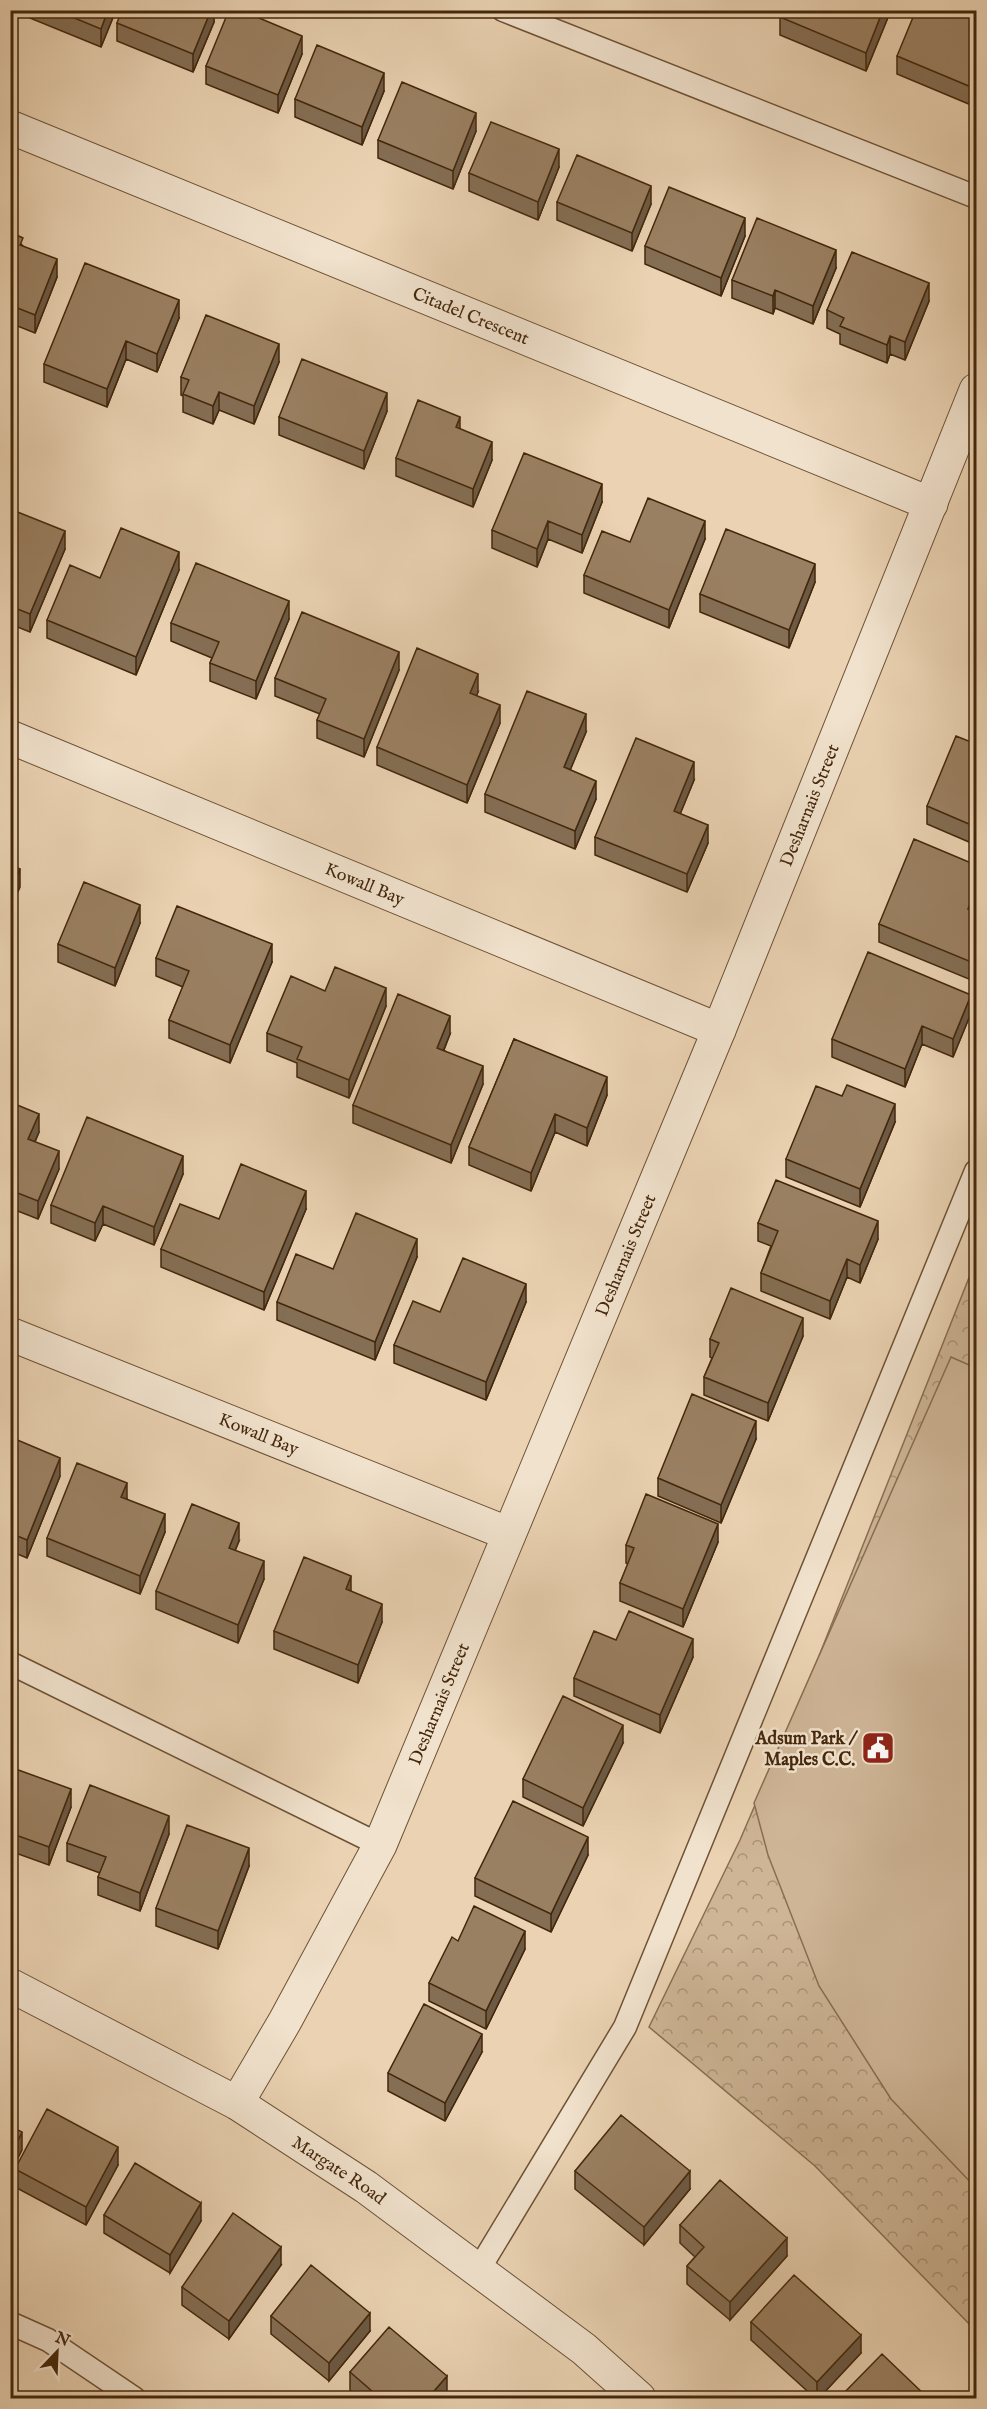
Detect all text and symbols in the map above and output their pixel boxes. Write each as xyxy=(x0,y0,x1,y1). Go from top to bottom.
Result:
street label: Citadel Crescent xyxy=(409,283,532,351)
street label: Desharnais Street xyxy=(776,741,846,870)
street label: Kowall Bay xyxy=(321,858,408,912)
street label: Desharnais Street xyxy=(591,1191,662,1320)
street label: Kowall Bay xyxy=(215,1409,302,1462)
street label: Desharnais Street xyxy=(405,1640,476,1769)
place label: Adsum Park / Maples C.C. xyxy=(754,1728,859,1772)
public building icon: Adsum Park / Maples C.C. xyxy=(860,1730,896,1766)
street label: Margate Road xyxy=(287,2132,390,2211)
north arrow xyxy=(27,2322,87,2382)
text: N xyxy=(51,2328,73,2352)

